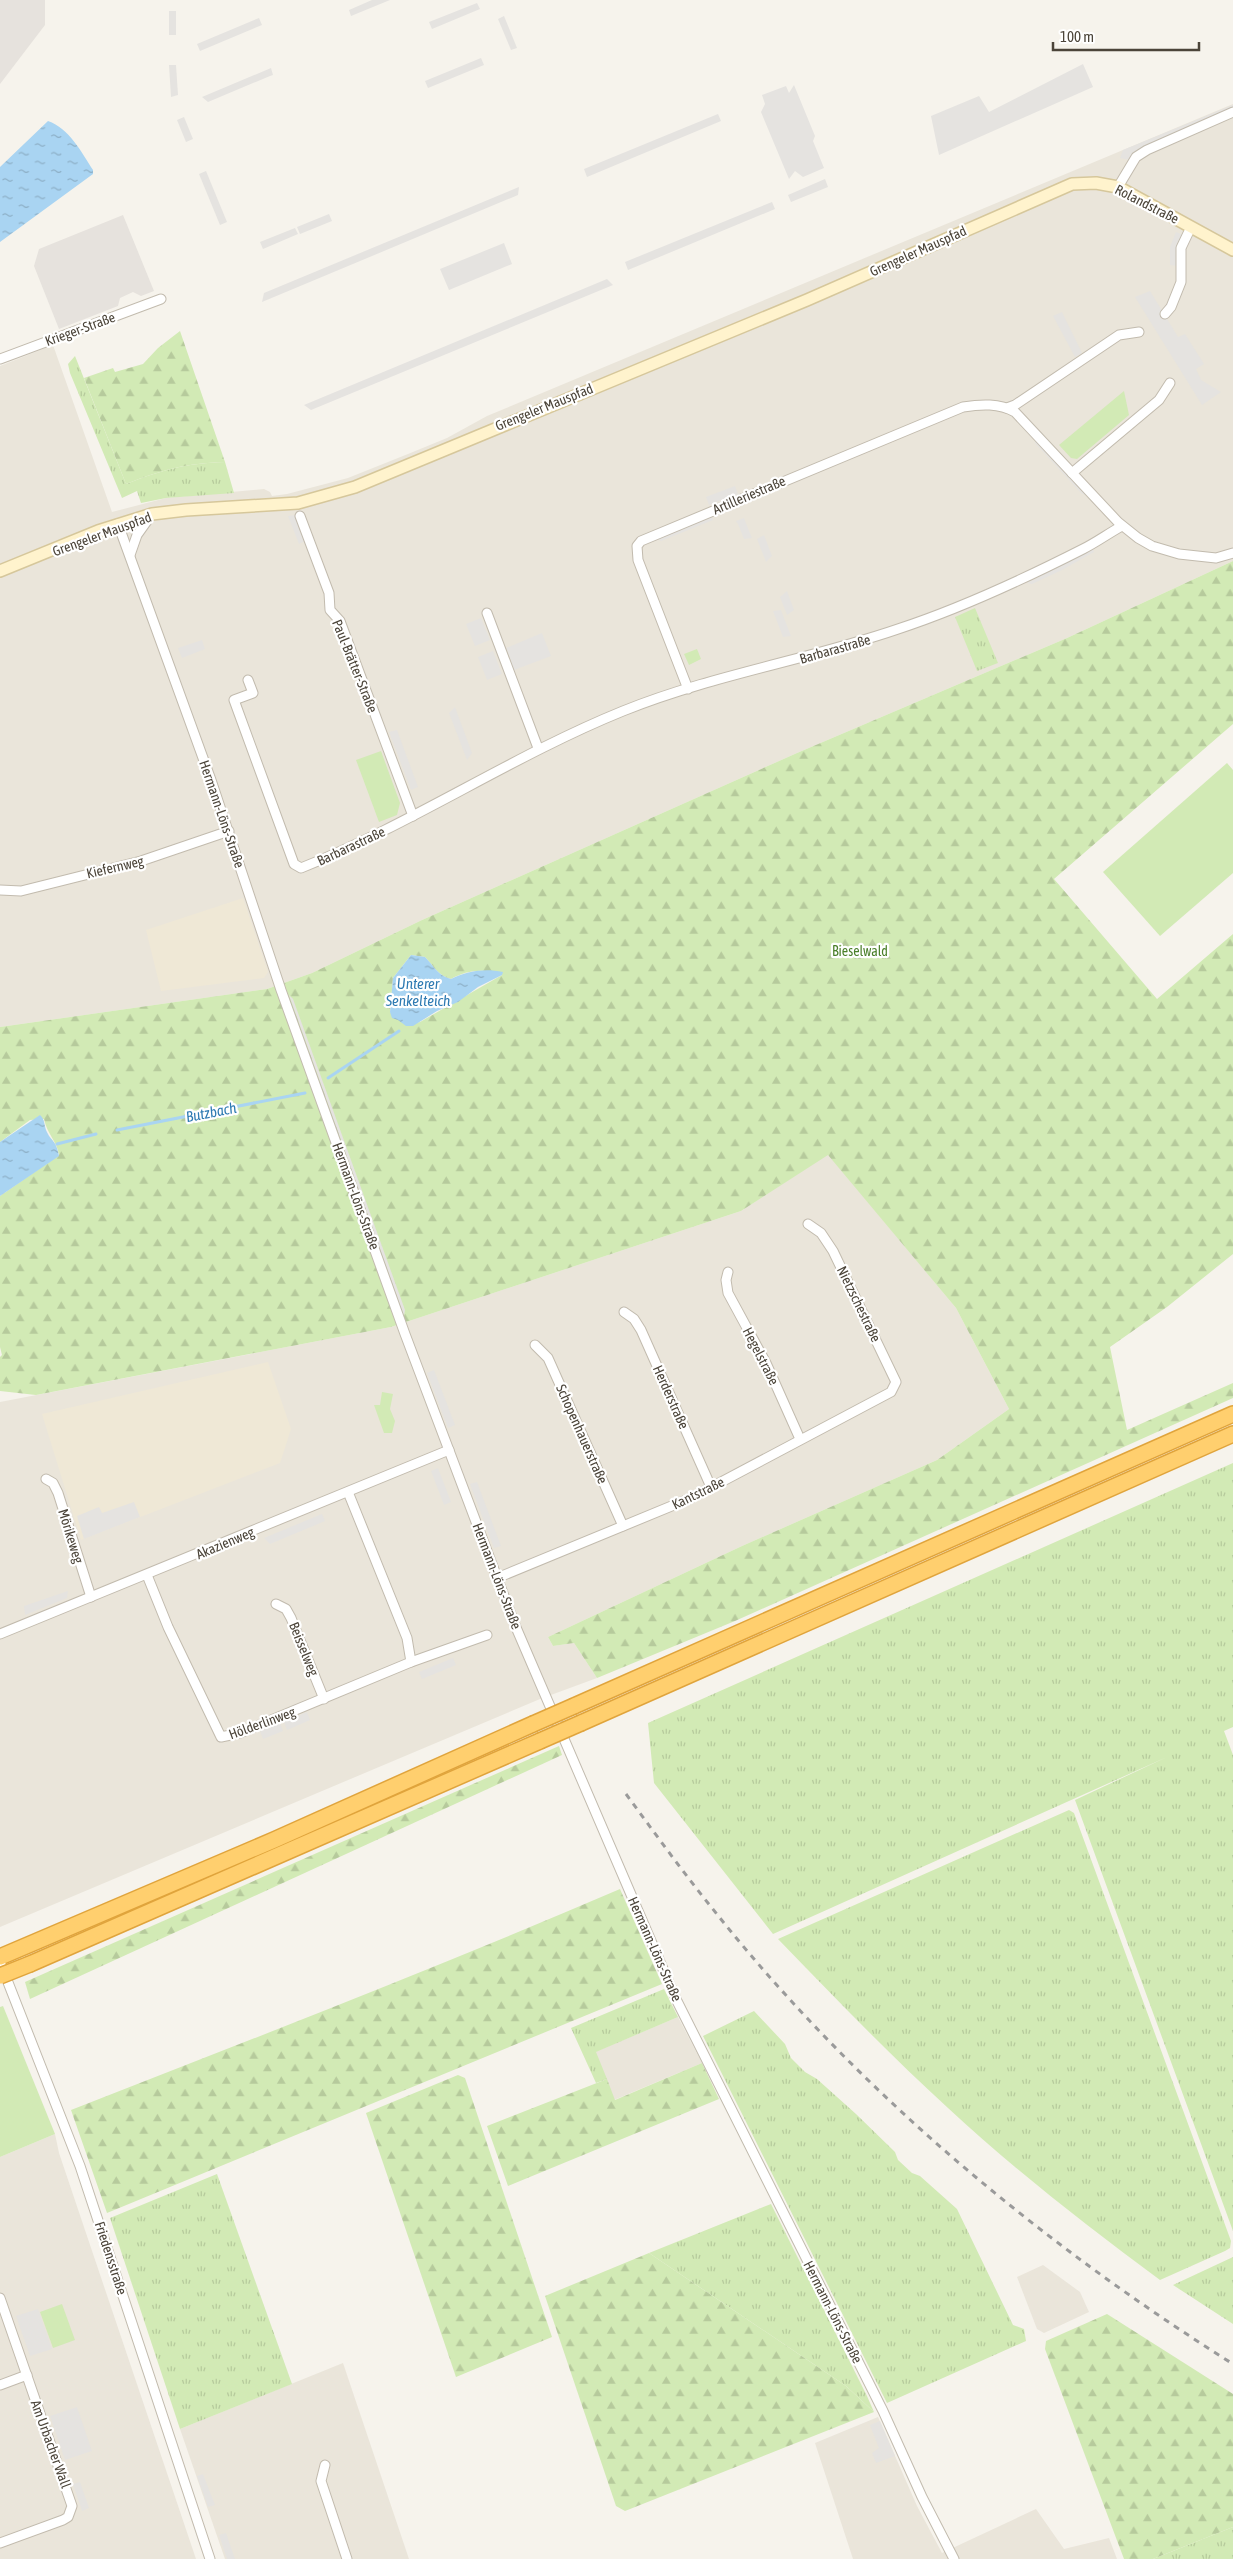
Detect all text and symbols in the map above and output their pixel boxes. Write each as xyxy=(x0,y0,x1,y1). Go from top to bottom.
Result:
scale bar xyxy=(1053,20,1199,52)
text: 100 m xyxy=(1060,28,1094,45)
street label: Rolandstraße xyxy=(1112,181,1182,227)
street label: Grengeler Mauspfad xyxy=(867,223,969,279)
street label: Krieger-Straße xyxy=(43,309,117,349)
street label: Grengeler Mauspfad xyxy=(493,380,595,434)
street label: Artilleriestraße xyxy=(710,472,788,518)
street label: Grengeler Mauspfad xyxy=(50,509,154,559)
street label: Paul-Brätter-Straße xyxy=(329,617,381,715)
street label: Barbarastraße xyxy=(798,631,872,667)
street label: Hermann-Löns-Straße xyxy=(196,758,248,870)
street label: Barbarastraße xyxy=(315,823,387,869)
street label: Kiefernweg xyxy=(85,853,145,881)
park label: Bieselwald xyxy=(832,943,888,959)
water label: Unterer Senkelteich xyxy=(385,975,450,1009)
water label: Butzbach xyxy=(184,1099,238,1125)
street label: Hermann-Löns-Straße xyxy=(329,1140,383,1252)
street label: Nietzschestraße xyxy=(834,1263,884,1345)
street label: Hegelstraße xyxy=(740,1324,782,1388)
street label: Herderstraße xyxy=(650,1363,692,1431)
street label: Schopenhauerstraße xyxy=(553,1382,611,1486)
street label: Kantstraße xyxy=(669,1473,727,1513)
street label: Mörikeweg xyxy=(55,1507,87,1565)
street label: Hermann-Löns-Straße xyxy=(469,1521,525,1631)
street label: Akazienweg xyxy=(194,1524,256,1562)
street label: Beisselweg xyxy=(286,1620,322,1678)
street label: Hölderlinweg xyxy=(226,1704,298,1742)
street label: Hermann-Löns-Straße xyxy=(625,1894,685,2004)
street label: Friedensstraße xyxy=(92,2219,130,2297)
street label: Hermann-Löns-Straße xyxy=(800,2258,866,2366)
street label: Am Urbacher Wall xyxy=(28,2398,74,2490)

